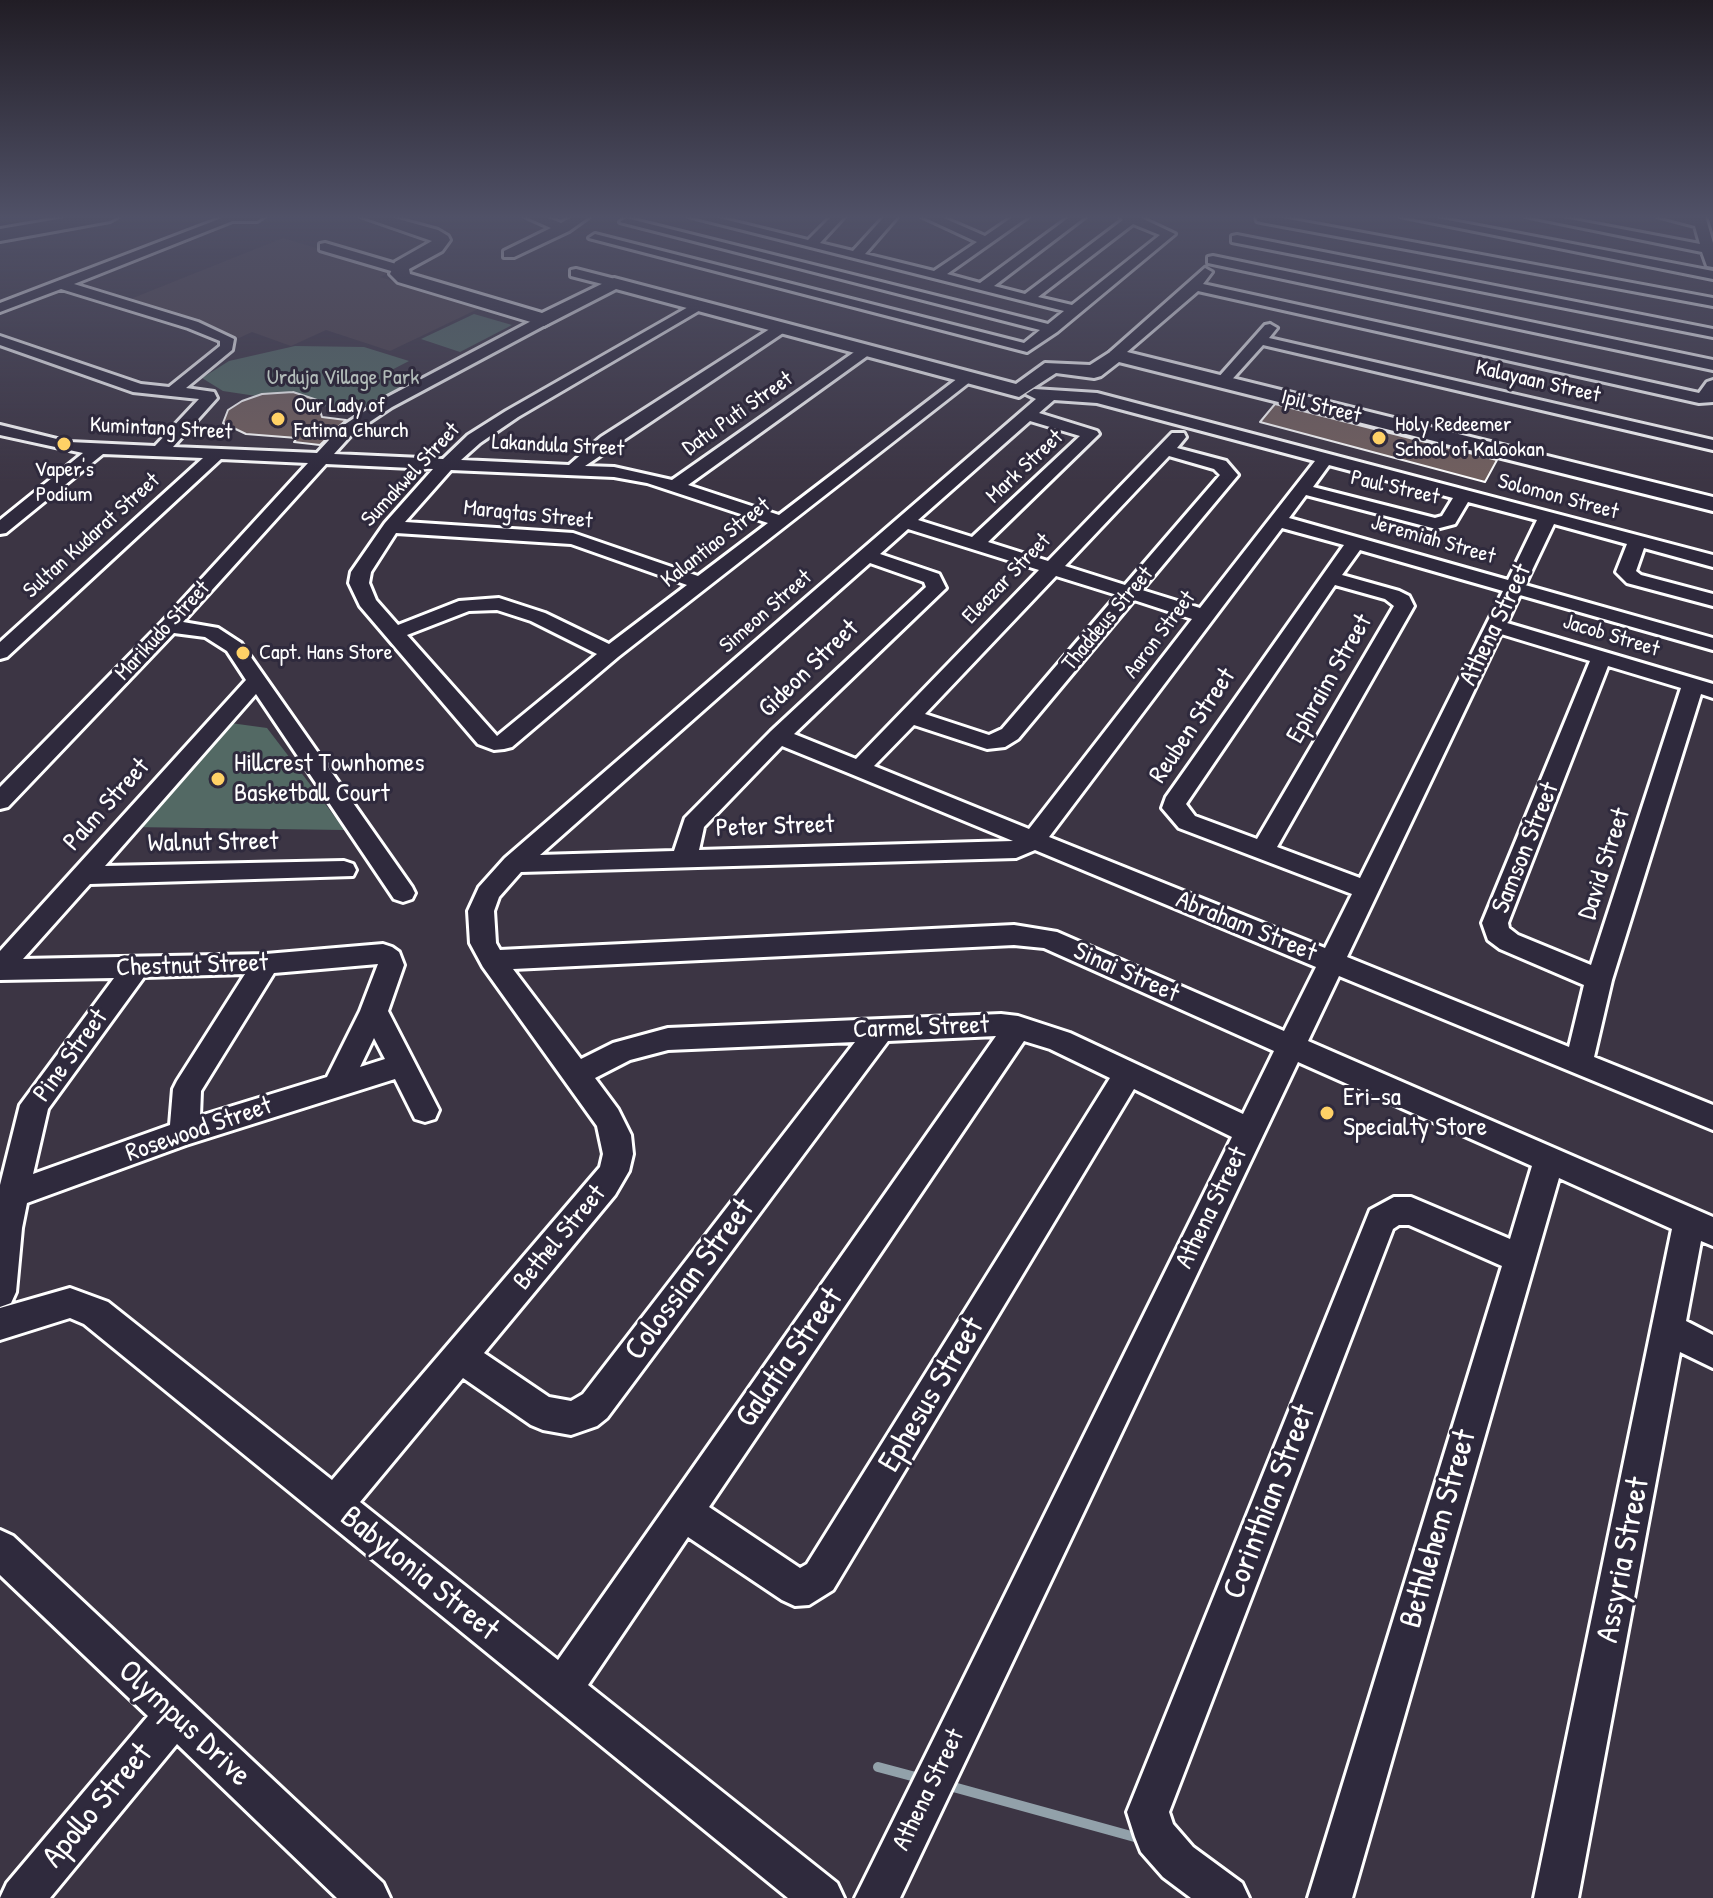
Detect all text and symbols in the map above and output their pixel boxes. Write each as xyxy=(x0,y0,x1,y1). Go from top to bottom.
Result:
street label: Kalayaan Street xyxy=(1473,355,1603,409)
park label: Urduja Village Park xyxy=(267,365,419,391)
street label: Datu Puti Street xyxy=(678,366,798,462)
street label: Ipil Street xyxy=(1278,384,1364,430)
place label: Our Lady of Fatima Church xyxy=(294,393,408,444)
marker: Our Lady of Fatima Church xyxy=(269,410,287,428)
street label: Kumintang Street xyxy=(89,412,233,446)
place label: Holy Redeemer School of Kalookan xyxy=(1395,412,1545,464)
street label: Sumakwel Street xyxy=(356,417,466,533)
street label: Mark Street xyxy=(981,425,1069,509)
street label: Lakandula Street xyxy=(491,429,625,463)
marker: Holy Redeemer School of Kalookan xyxy=(1370,429,1388,447)
marker: Vaper's Podium xyxy=(55,435,73,453)
place label: Vaper's Podium xyxy=(34,457,94,508)
street label: Paul Street xyxy=(1348,465,1442,511)
street label: Sultan Kudarat Street xyxy=(18,468,166,604)
street label: Solomon Street xyxy=(1495,468,1621,526)
street label: Kalantiao Street xyxy=(656,492,776,594)
street label: Maragtas Street xyxy=(462,495,594,535)
street label: Jeremiah Street xyxy=(1368,510,1498,570)
street label: Eleazar Street xyxy=(957,528,1057,630)
street label: Athena Street xyxy=(1453,559,1539,691)
street label: Thaddeus Street xyxy=(1057,562,1159,676)
street label: Simeon Street xyxy=(714,565,818,659)
street label: Marikudo Street xyxy=(110,576,216,686)
street label: Aaron Street xyxy=(1118,586,1202,684)
street label: Ephraim Street xyxy=(1281,609,1379,749)
street label: Jacob Street xyxy=(1560,609,1662,663)
street label: Gideon Street xyxy=(752,613,866,725)
place label: Capt. Hans Store xyxy=(259,640,393,666)
marker: Capt. Hans Store xyxy=(234,644,252,662)
street label: Reuben Street xyxy=(1143,663,1243,789)
place label: Hillcrest Townhomes Basketball Court xyxy=(234,748,424,810)
street label: Palm Street xyxy=(57,752,157,858)
marker: Hillcrest Townhomes Basketball Court xyxy=(209,770,227,788)
street label: Samson Street xyxy=(1486,778,1566,918)
street label: David Street xyxy=(1572,804,1638,924)
street label: Peter Street xyxy=(715,809,835,845)
street label: Walnut Street xyxy=(147,826,279,860)
street label: Abraham Street xyxy=(1171,885,1321,969)
street label: Sinai Street xyxy=(1068,936,1184,1010)
street label: Chestnut Street xyxy=(115,948,269,984)
street label: Pine Street xyxy=(27,1004,115,1108)
street label: Carmel Street xyxy=(853,1010,989,1046)
place label: Eri-sa Specialty Store xyxy=(1343,1082,1487,1144)
street label: Rosewood Street xyxy=(122,1090,276,1170)
marker: Eri-sa Specialty Store xyxy=(1318,1104,1336,1122)
street label: Athena Street xyxy=(1169,1142,1255,1274)
street label: Bethel Street xyxy=(507,1179,613,1297)
street label: Colossian Street xyxy=(617,1192,763,1368)
street label: Galatia Street xyxy=(728,1281,852,1435)
street label: Ephesus Street xyxy=(871,1311,993,1479)
street label: Corinthian Street xyxy=(1215,1399,1325,1605)
street label: Bethlehem Street xyxy=(1392,1425,1486,1633)
street label: Assyria Street xyxy=(1589,1474,1659,1646)
street label: Babylonia Street xyxy=(332,1498,506,1650)
street label: Olympus Drive xyxy=(109,1653,259,1795)
street label: Athena Street xyxy=(886,1724,972,1856)
street label: Apollo Street xyxy=(35,1736,161,1876)

